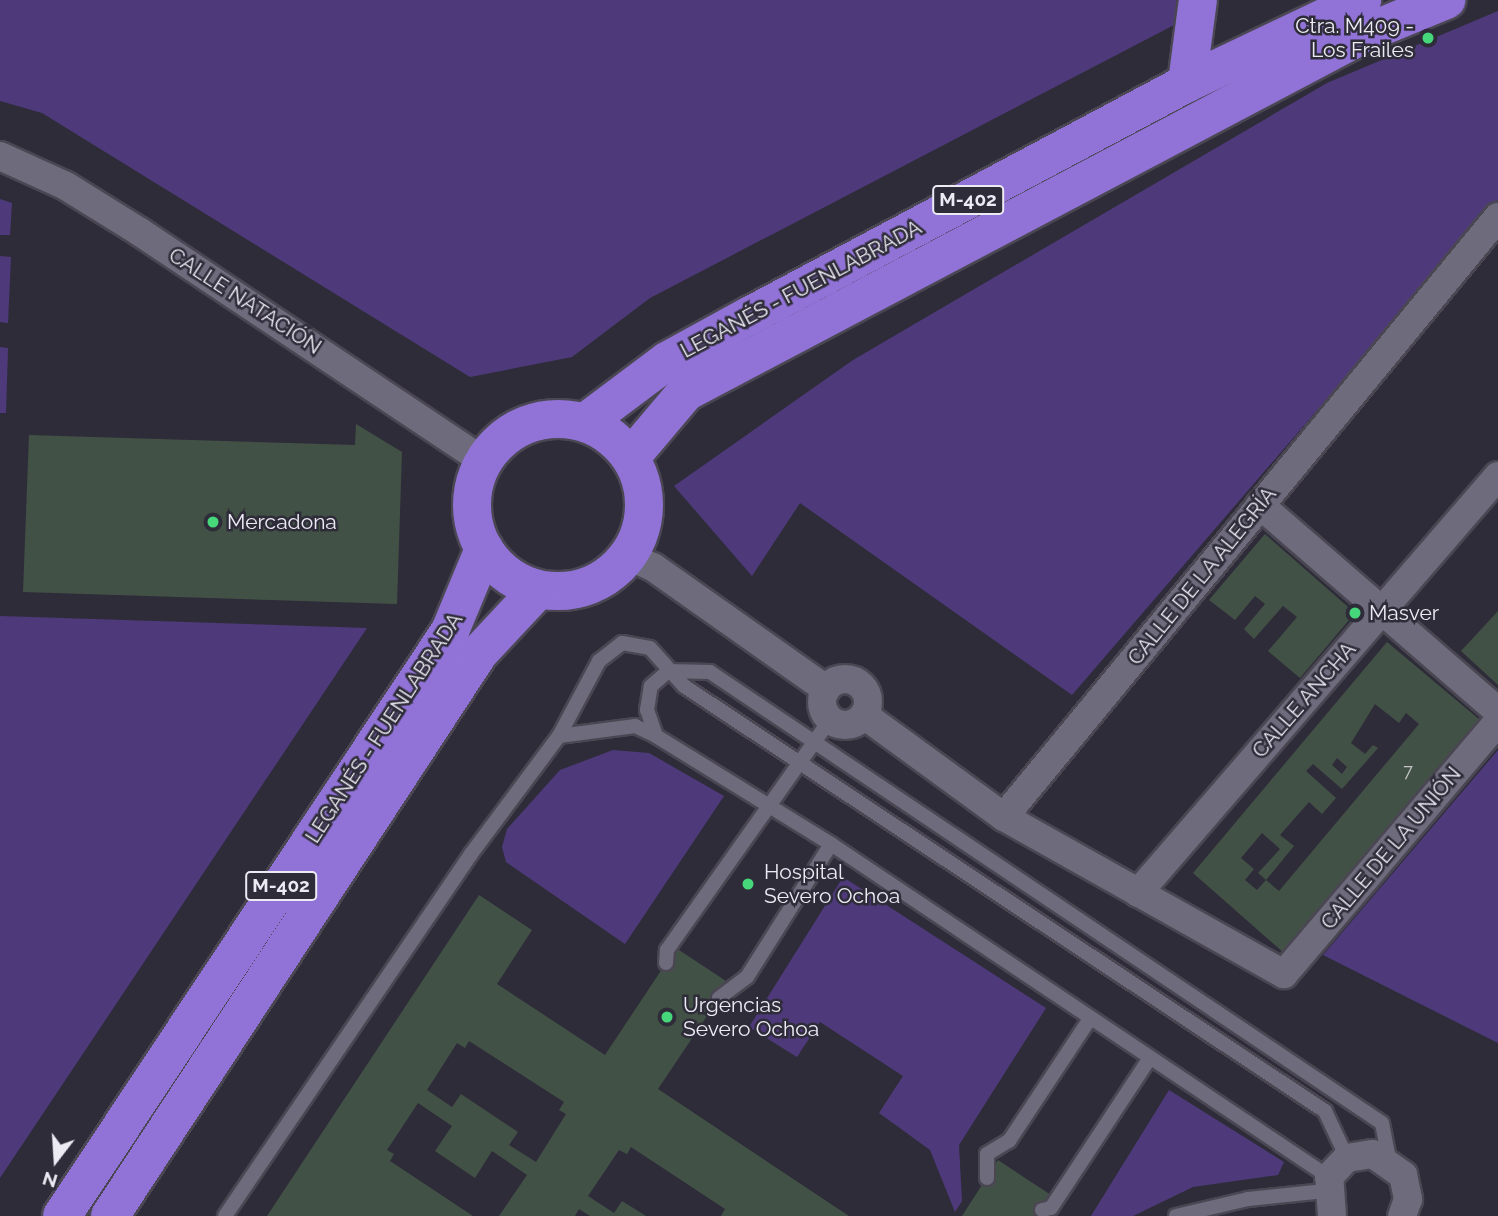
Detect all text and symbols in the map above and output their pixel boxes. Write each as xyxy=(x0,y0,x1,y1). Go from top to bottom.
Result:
place label: Ctra. M409 - Los Frailes xyxy=(1295,13,1414,63)
marker: Ctra. M409 - Los Frailes xyxy=(1420,30,1436,46)
road number: M-402 xyxy=(931,184,1005,216)
street label: LEGANÉS - FUENLABRADA xyxy=(676,215,926,363)
street label: CALLE NATACIÓN xyxy=(164,242,326,360)
street label: CALLE DE LA ALEGRÍA xyxy=(1122,481,1282,671)
place label: Mercadona xyxy=(227,509,337,535)
marker: Mercadona xyxy=(205,514,221,530)
place label: Masver xyxy=(1369,600,1439,626)
marker: Masver xyxy=(1347,605,1363,621)
street label: LEGANÉS - FUENLABRADA xyxy=(300,608,468,848)
street label: CALLE ANCHA xyxy=(1247,637,1361,763)
house number: 7 xyxy=(1403,760,1413,782)
street label: CALLE DE LA UNIÓN xyxy=(1315,761,1467,935)
place label: Hospital Severo Ochoa xyxy=(764,859,900,909)
road number: M-402 xyxy=(244,870,318,902)
marker: Hospital Severo Ochoa xyxy=(738,874,758,894)
place label: Urgencias Severo Ochoa xyxy=(683,992,819,1042)
marker: Urgencias Severo Ochoa xyxy=(657,1007,677,1027)
north arrow xyxy=(21,1125,91,1195)
text: N xyxy=(40,1167,60,1193)

